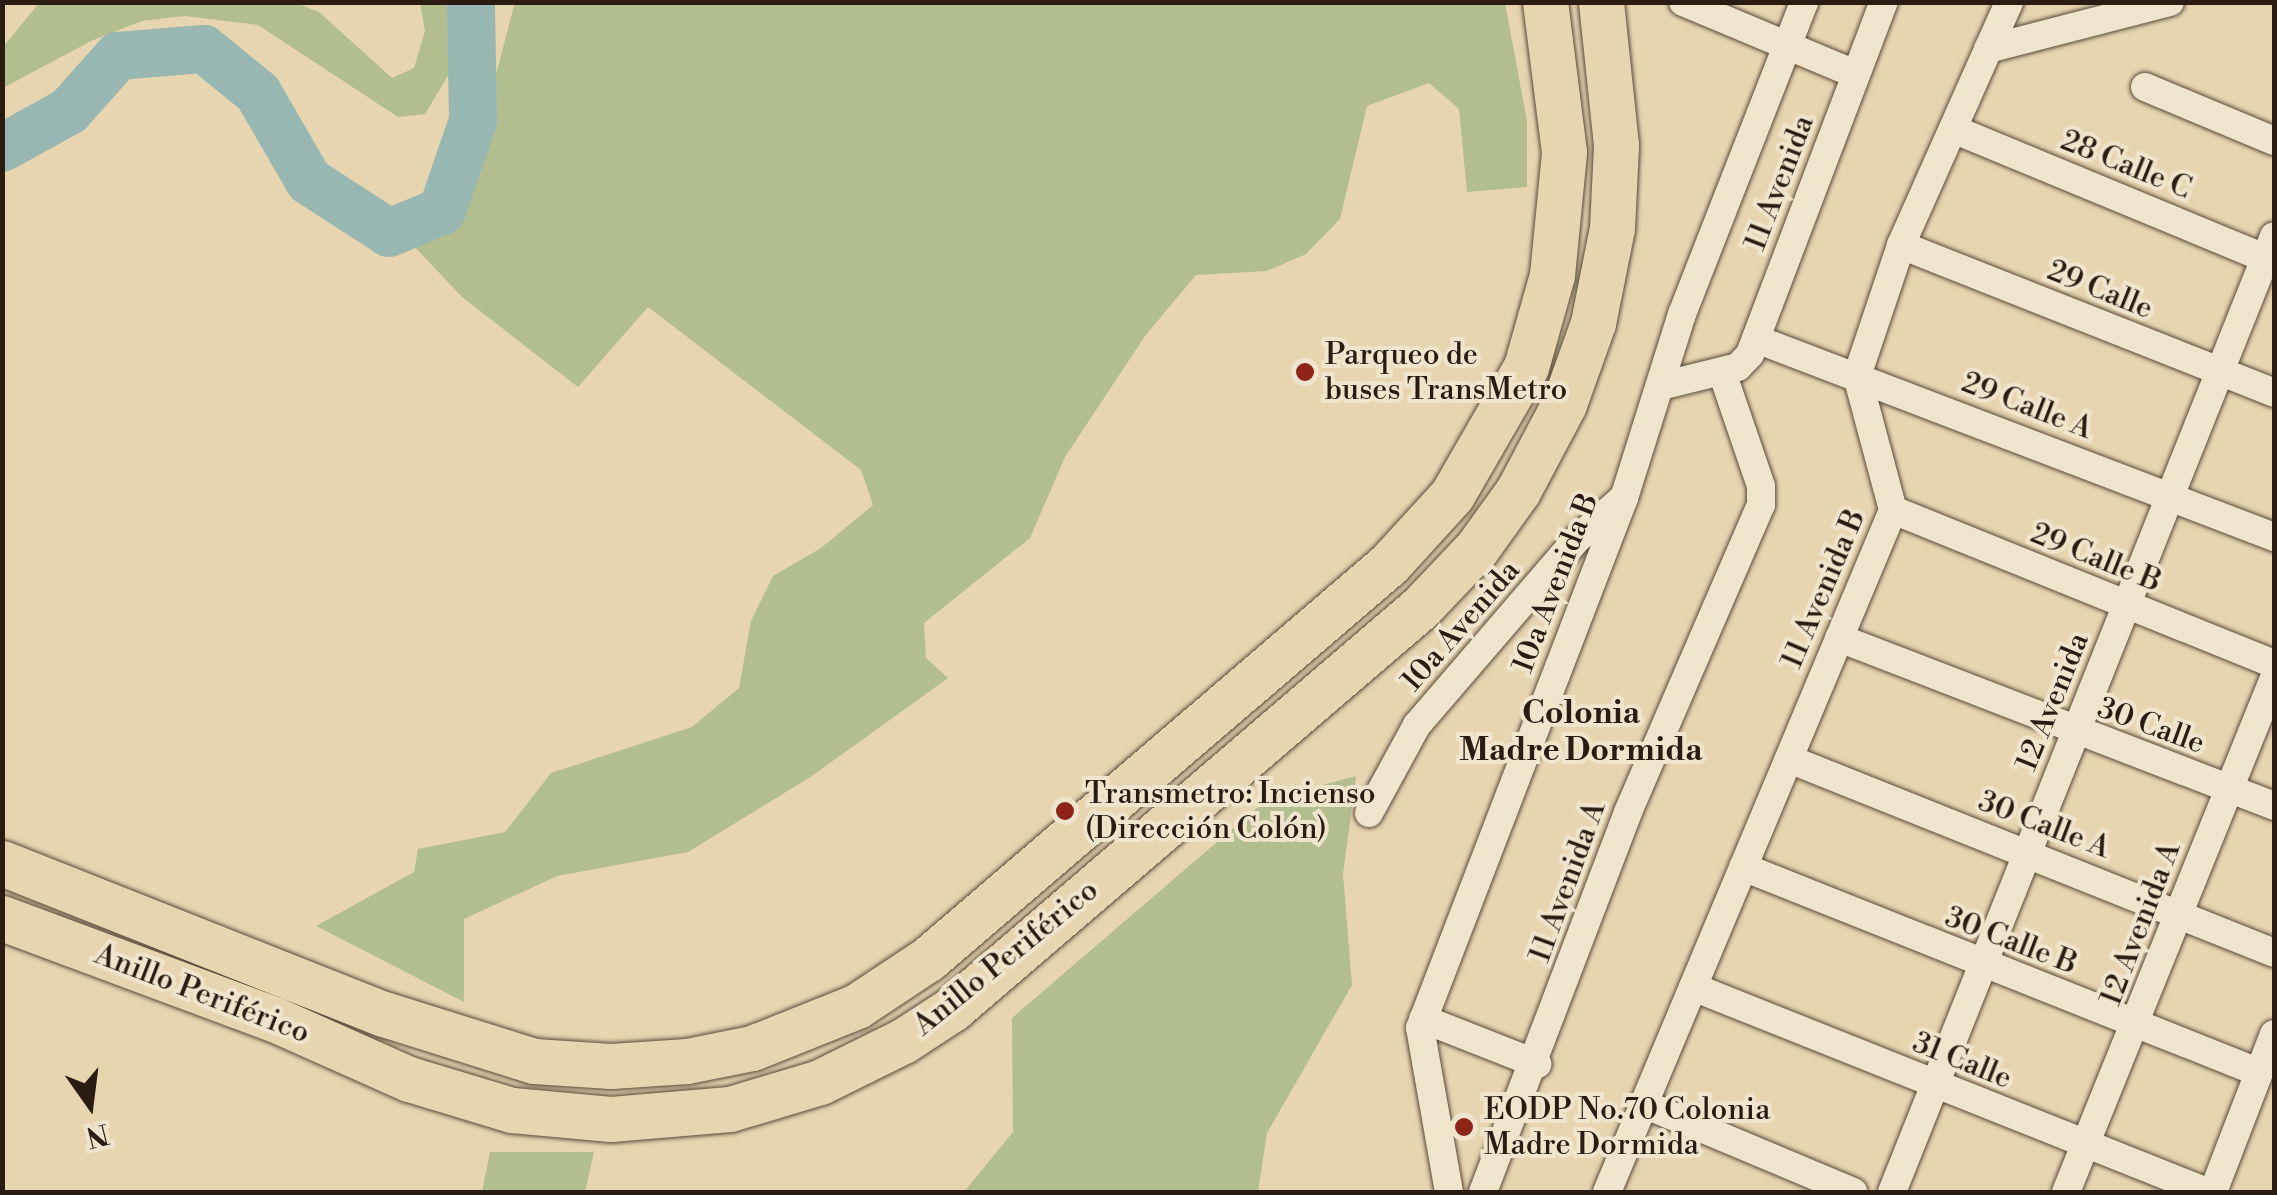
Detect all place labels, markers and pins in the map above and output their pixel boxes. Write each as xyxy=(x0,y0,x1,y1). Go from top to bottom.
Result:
place label: Parqueo de buses TransMetro xyxy=(1325,337,1567,408)
marker: Parqueo de buses TransMetro xyxy=(1294,361,1316,383)
place label: Transmetro: Incienso (Dirección Colón) xyxy=(1085,776,1376,846)
marker: Transmetro: Incienso (Dirección Colón) xyxy=(1054,800,1076,822)
place label: EODP No.70 Colonia Madre Dormida xyxy=(1484,1092,1770,1162)
marker: EODP No.70 Colonia Madre Dormida xyxy=(1453,1116,1475,1138)

